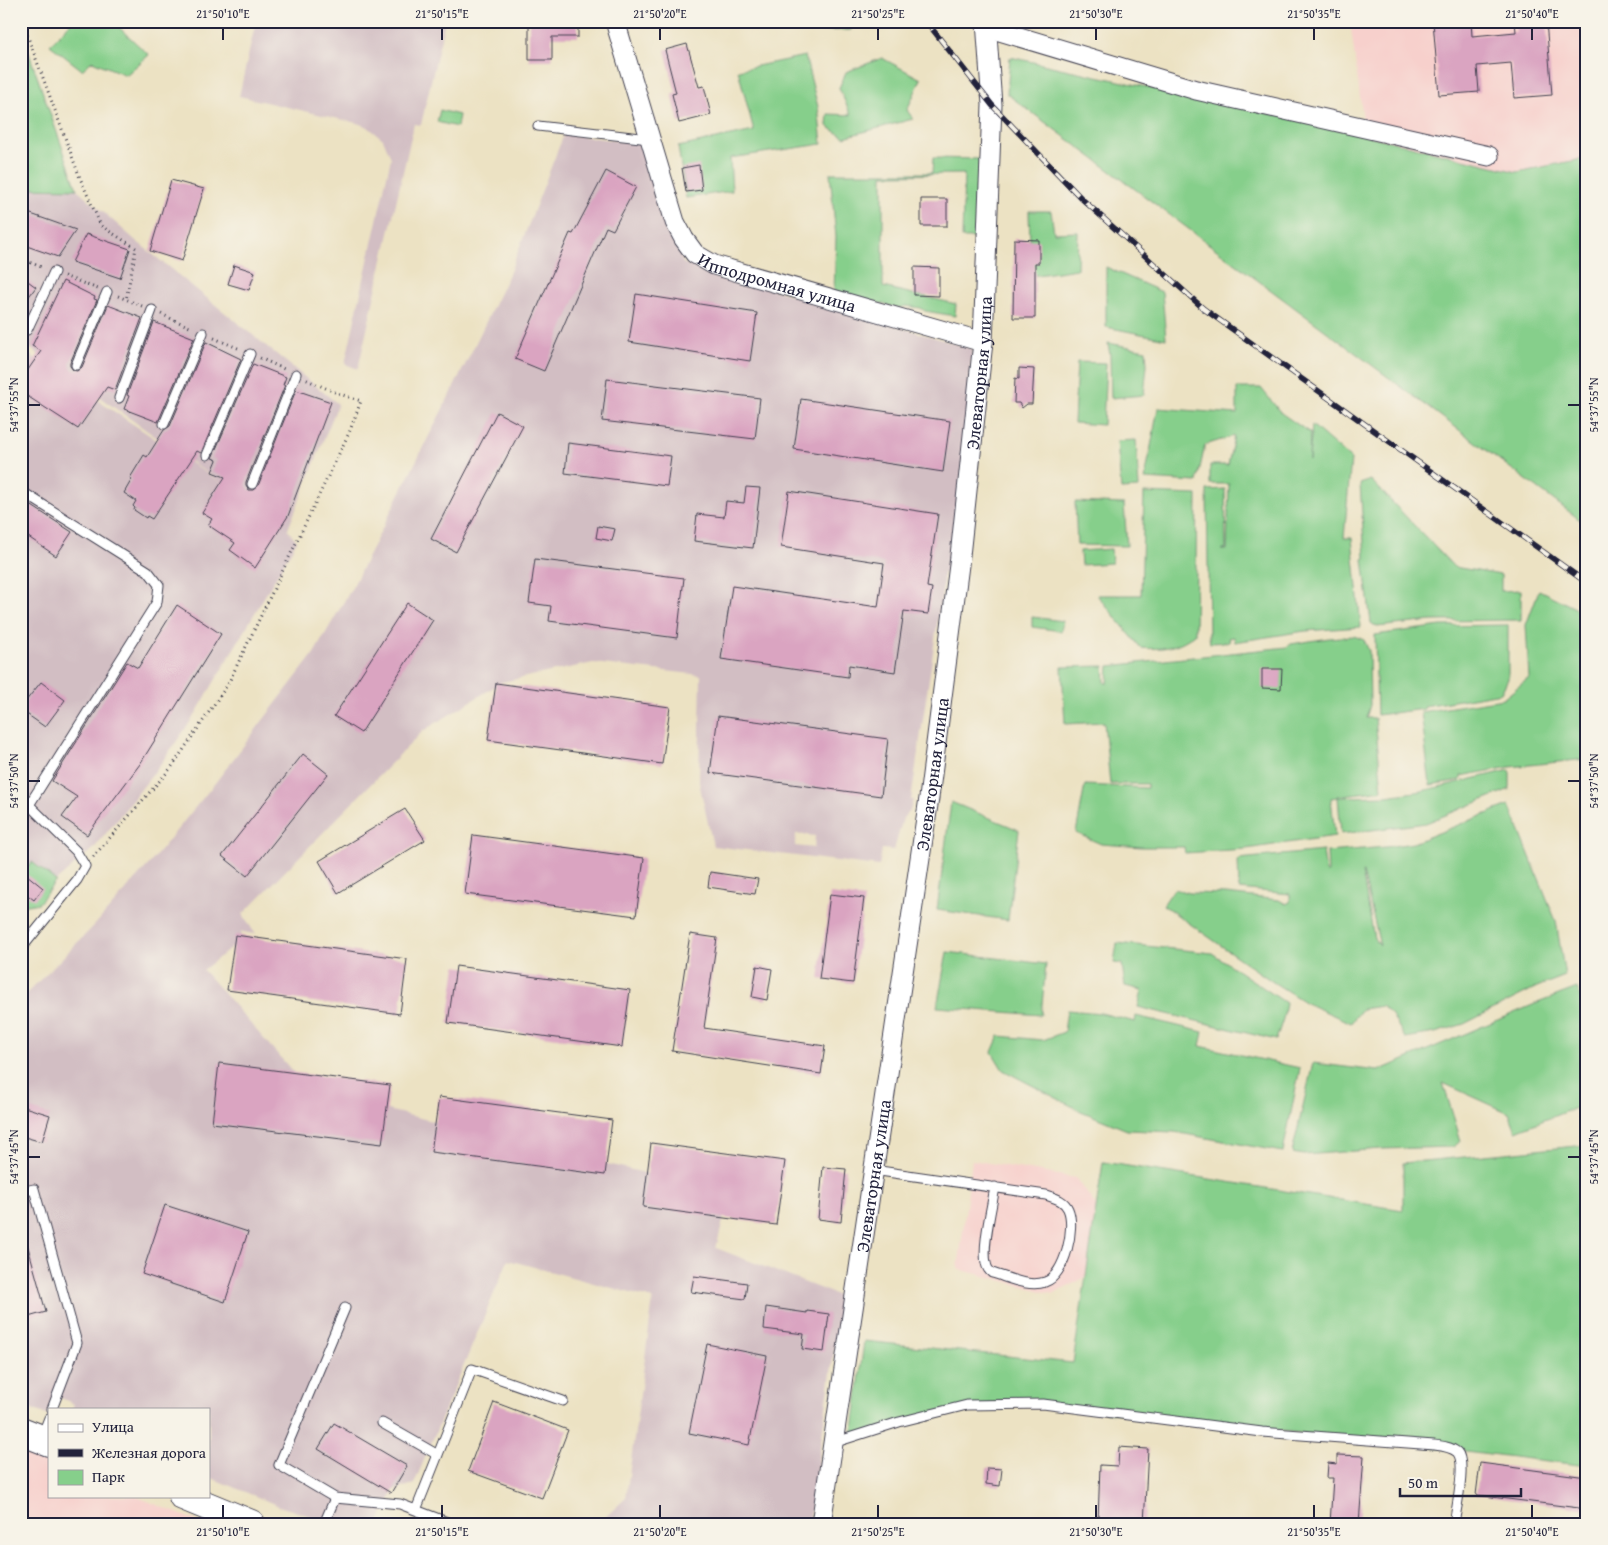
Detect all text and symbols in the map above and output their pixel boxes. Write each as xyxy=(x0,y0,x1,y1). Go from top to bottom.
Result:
text: 21°50'10"E xyxy=(196,5,250,22)
text: 21°50'15"E xyxy=(415,5,469,22)
text: 21°50'20"E xyxy=(633,5,687,22)
text: 21°50'25"E xyxy=(851,5,905,22)
text: 21°50'30"E xyxy=(1069,5,1123,22)
text: 21°50'35"E xyxy=(1287,5,1341,22)
text: 21°50'40"E xyxy=(1505,5,1559,22)
street label: Ипподромная улица xyxy=(693,245,860,319)
street label: Элеваторная улица xyxy=(958,295,998,451)
text: 54°37'55"N xyxy=(5,377,22,433)
text: 54°37'55"N xyxy=(1585,377,1602,433)
street label: Элеваторная улица xyxy=(908,695,955,853)
text: 54°37'50"N xyxy=(5,753,22,809)
text: 54°37'50"N xyxy=(1585,753,1602,809)
street label: Элеваторная улица xyxy=(848,1097,898,1254)
text: 54°37'45"N xyxy=(5,1129,22,1185)
text: 54°37'45"N xyxy=(1585,1129,1602,1185)
legend xyxy=(48,1408,210,1498)
text: Улица xyxy=(92,1416,135,1437)
text: Железная дорога xyxy=(91,1442,207,1463)
scale bar xyxy=(1400,1465,1522,1497)
text: Парк xyxy=(92,1466,125,1487)
text: 50 m xyxy=(1408,1472,1439,1493)
text: 21°50'10"E xyxy=(196,1523,250,1540)
text: 21°50'15"E xyxy=(415,1523,469,1540)
text: 21°50'20"E xyxy=(633,1523,687,1540)
text: 21°50'25"E xyxy=(851,1523,905,1540)
text: 21°50'30"E xyxy=(1069,1523,1123,1540)
text: 21°50'35"E xyxy=(1287,1523,1341,1540)
text: 21°50'40"E xyxy=(1505,1523,1559,1540)

